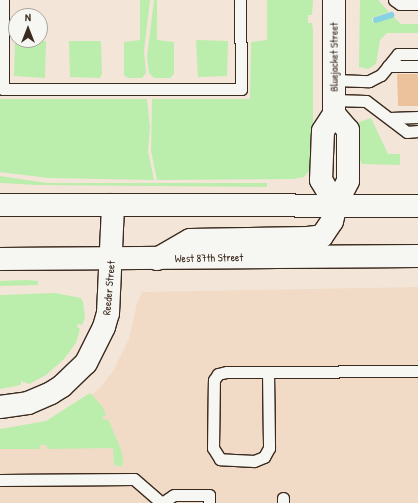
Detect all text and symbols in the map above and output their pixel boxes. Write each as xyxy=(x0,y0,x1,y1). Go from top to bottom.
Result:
north arrow xyxy=(8,8,48,48)
text: N xyxy=(25,10,31,24)
street label: Bluejacket Street xyxy=(327,22,341,92)
street label: West 87th Street xyxy=(175,251,243,265)
street label: Reeder Street xyxy=(100,260,118,316)

